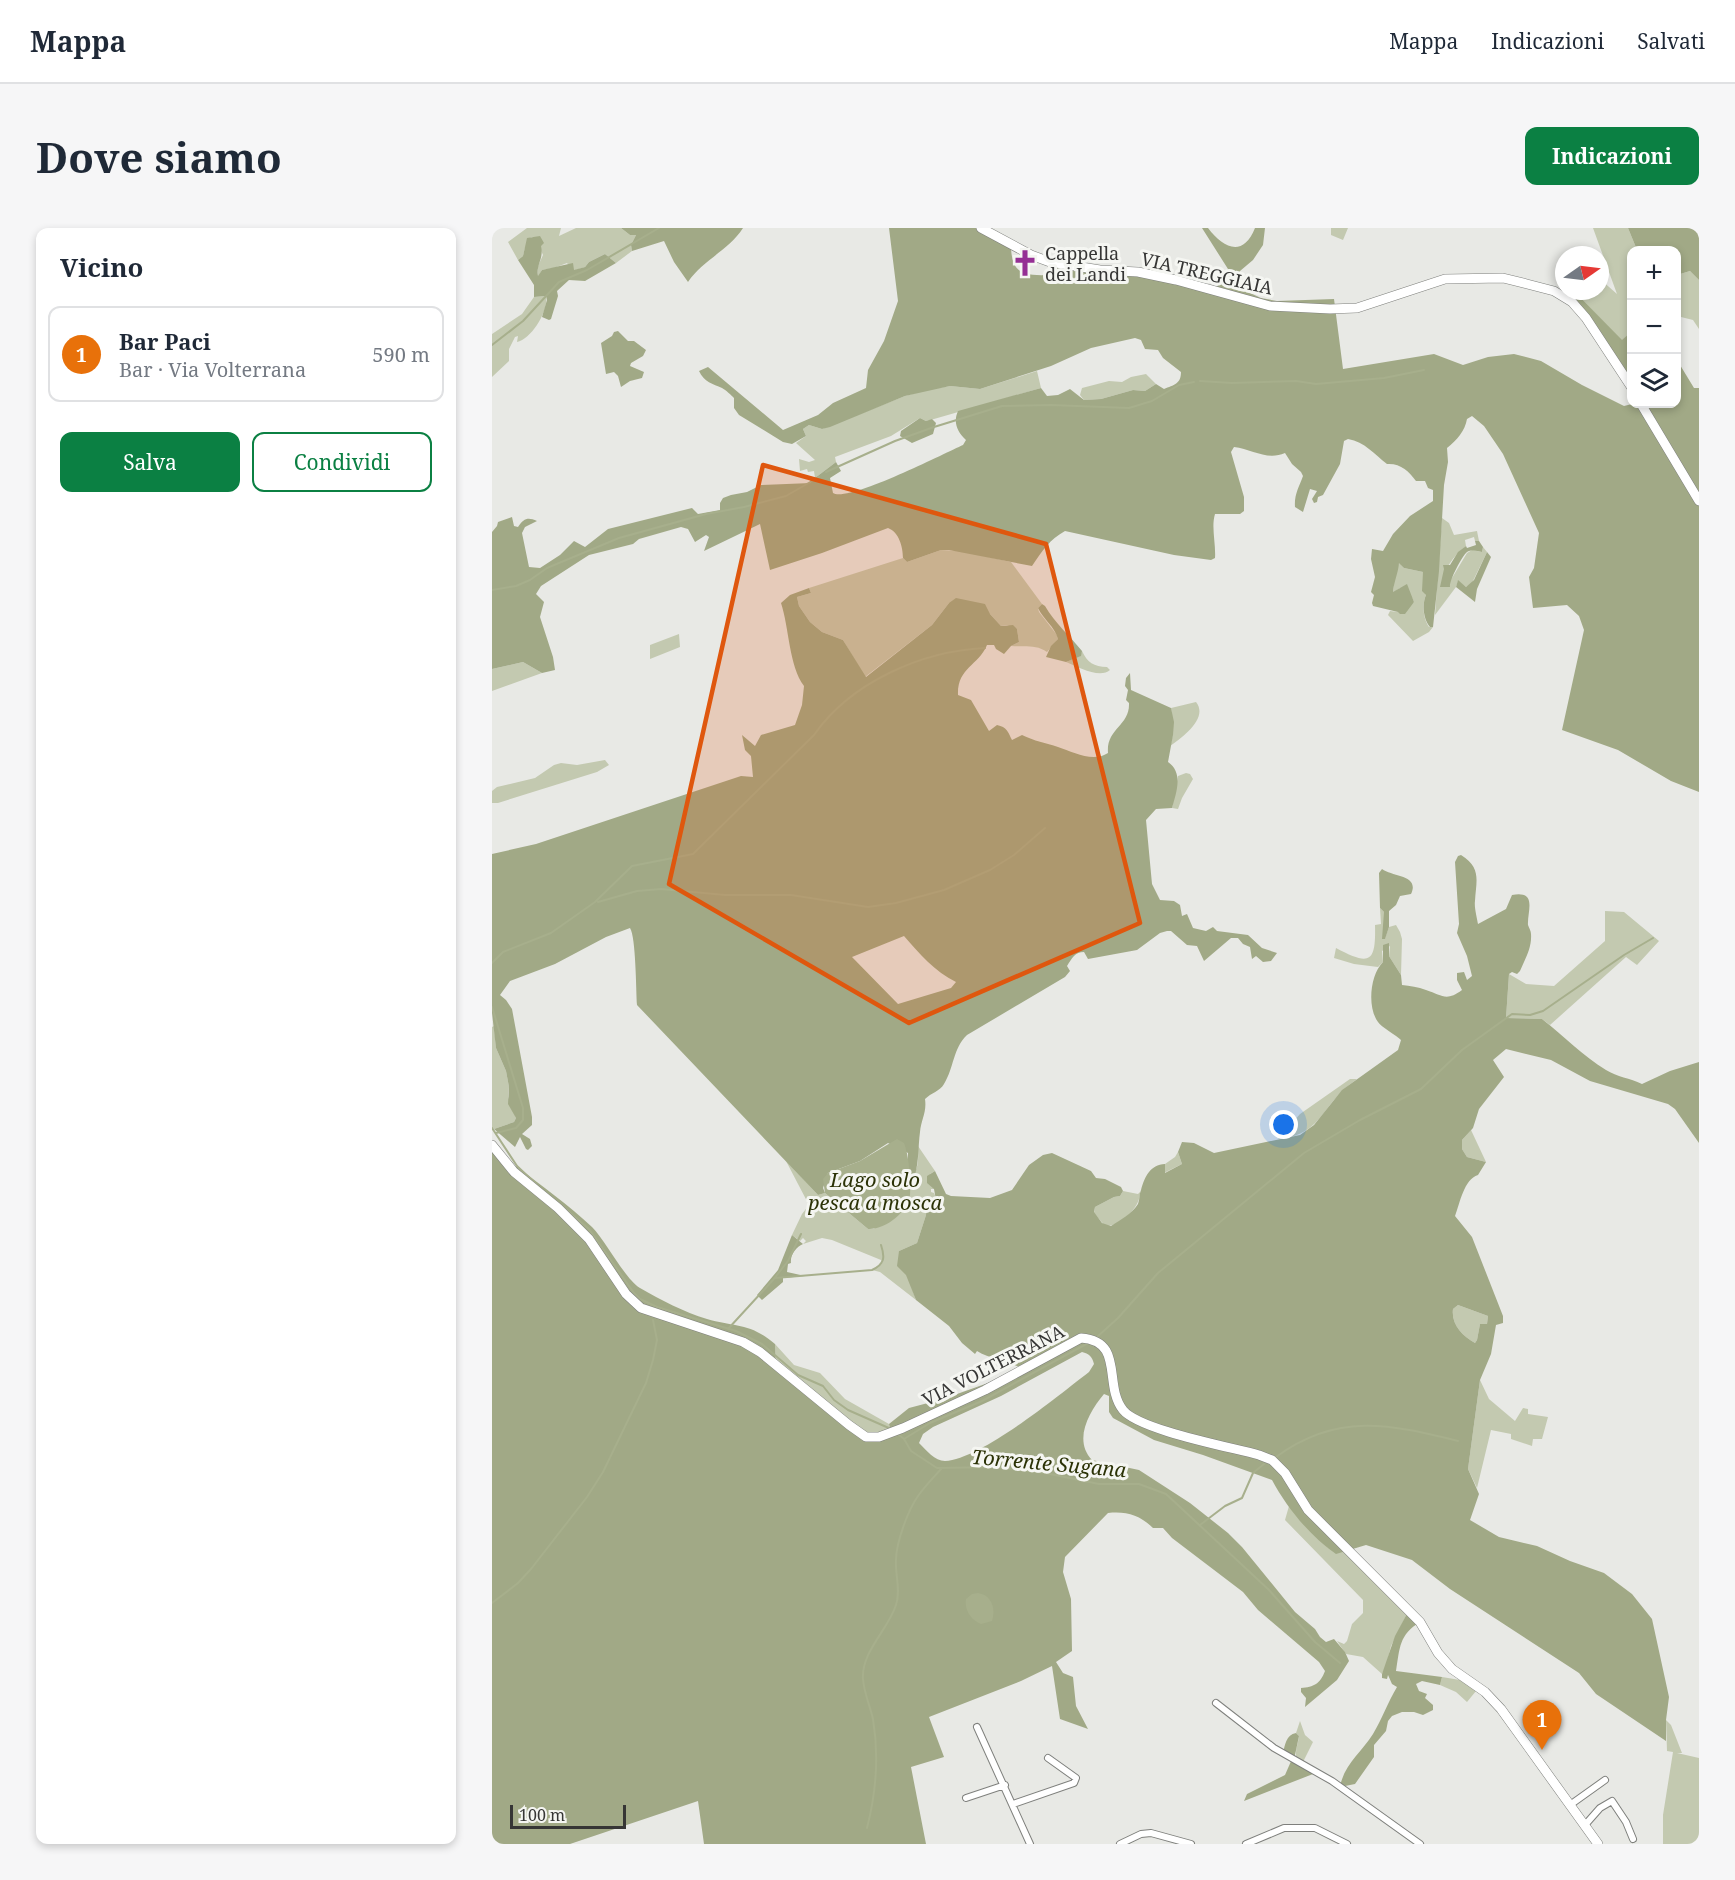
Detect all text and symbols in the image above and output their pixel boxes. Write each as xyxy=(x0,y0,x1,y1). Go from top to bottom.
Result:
text: Mappa xyxy=(30,22,126,60)
text: Mappa xyxy=(1389,27,1458,55)
text: Indicazioni xyxy=(1491,27,1604,55)
text: Salvati xyxy=(1637,27,1705,55)
button: Indicazioni xyxy=(1525,127,1699,185)
text: Dove siamo xyxy=(36,128,282,185)
place label: Cappella dei Landi xyxy=(1045,241,1126,286)
street label: VIA TREGGIAIA xyxy=(1139,246,1276,300)
north arrow xyxy=(1555,246,1609,300)
map controls xyxy=(1627,246,1681,408)
button: + xyxy=(1627,246,1681,300)
church icon: Cappella dei Landi xyxy=(1010,248,1040,278)
text: Vicino xyxy=(60,249,143,285)
button: − xyxy=(1627,300,1681,354)
text: Bar Paci xyxy=(119,326,211,356)
text: 1 xyxy=(76,341,87,368)
text: 590 m xyxy=(372,341,430,368)
button: layers xyxy=(1627,354,1681,408)
text: Bar · Via Volterrana xyxy=(119,356,306,383)
button: Salva xyxy=(60,432,240,492)
button: Condividi xyxy=(252,432,432,492)
your location xyxy=(1269,1110,1298,1139)
water label: Lago solo pesca a mosca xyxy=(807,1166,942,1216)
street label: VIA VOLTERRANA xyxy=(918,1319,1068,1411)
water label: Torrente Sugana xyxy=(971,1443,1128,1483)
pin: 1 xyxy=(1522,1700,1562,1750)
scale bar xyxy=(510,1802,626,1830)
text: 100 m xyxy=(519,1804,565,1826)

